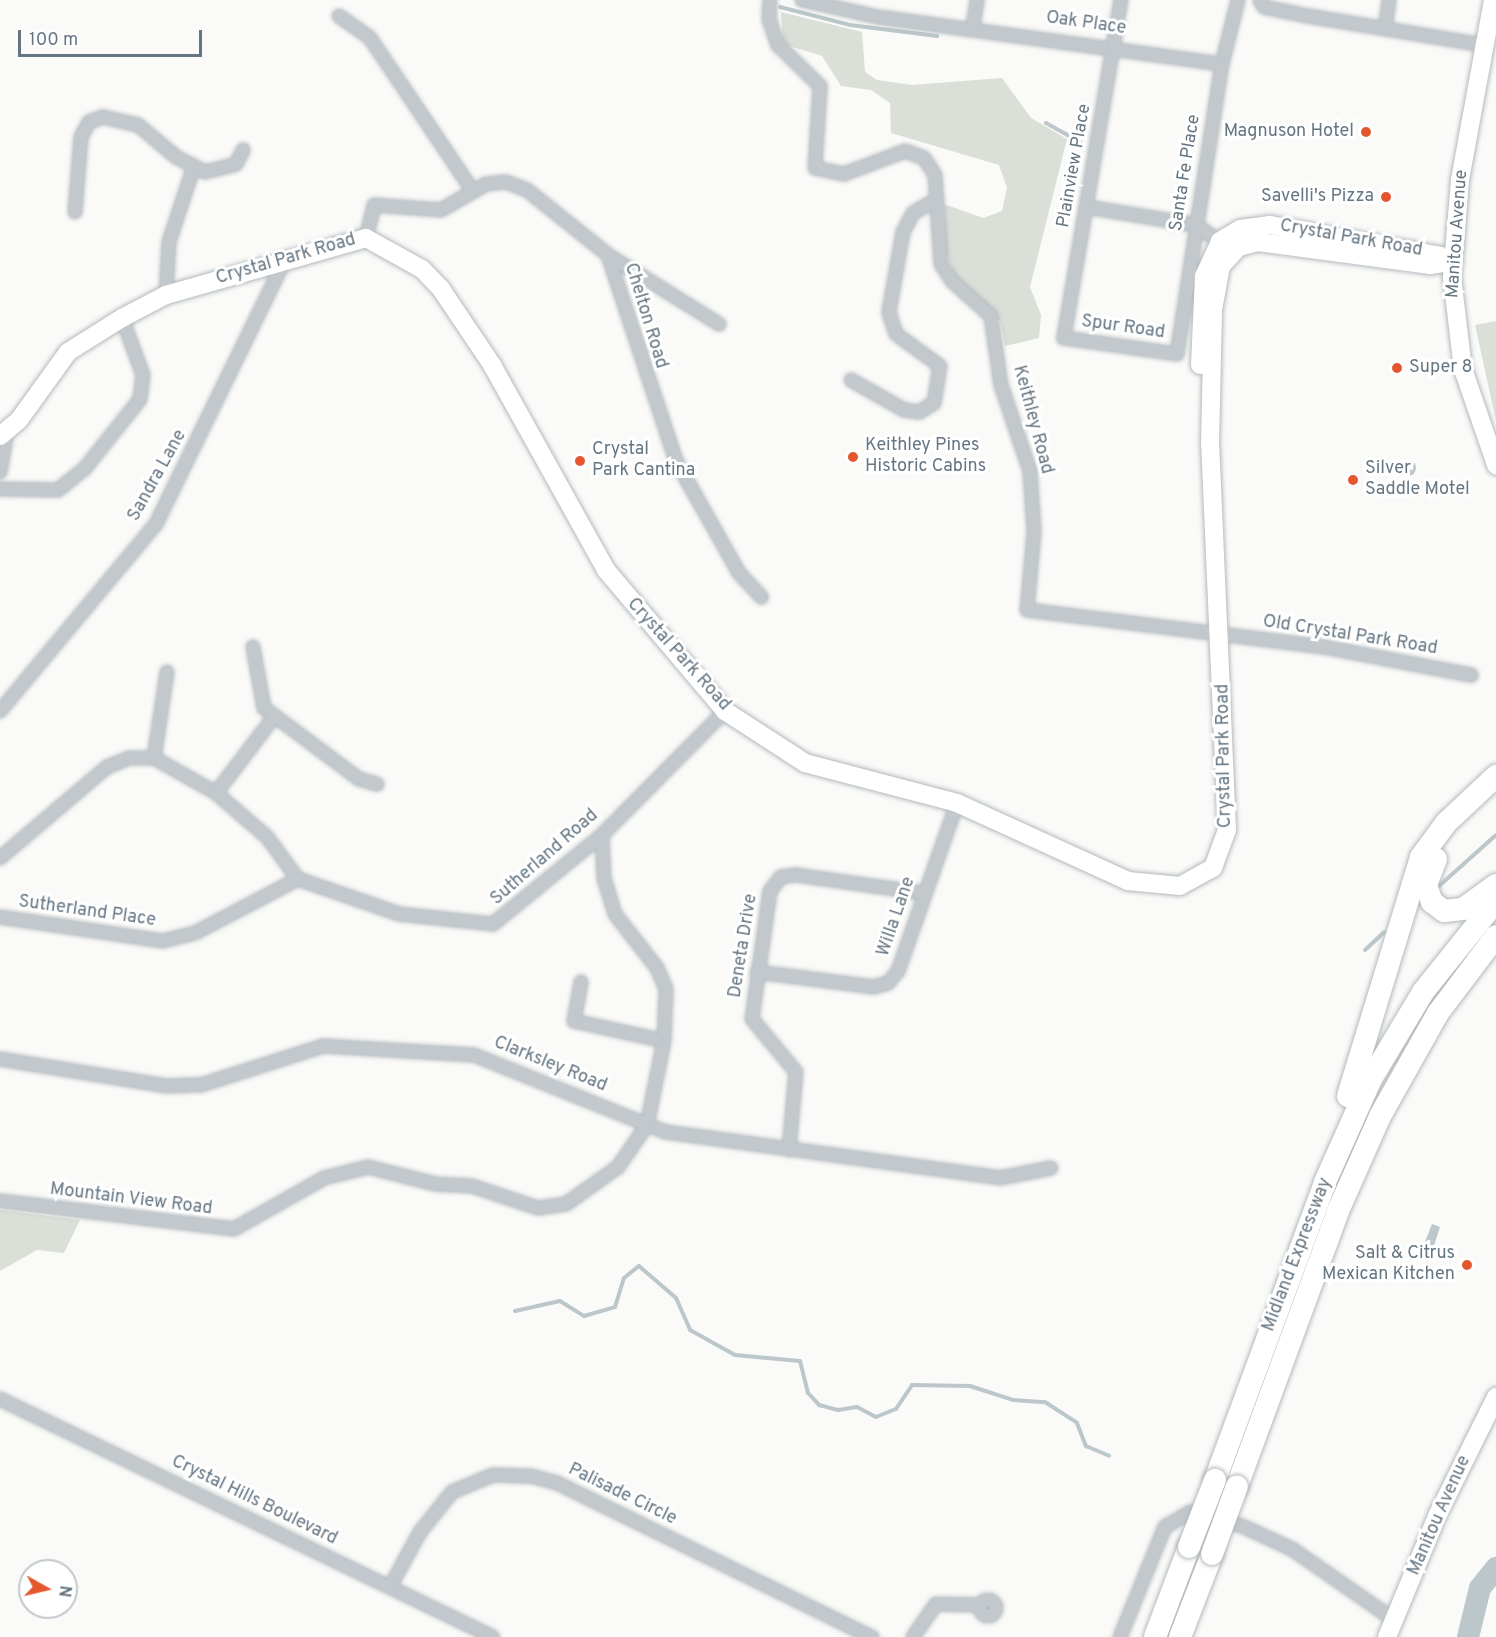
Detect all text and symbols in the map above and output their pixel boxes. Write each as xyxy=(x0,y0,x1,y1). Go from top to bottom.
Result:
street label: Oak Place xyxy=(1045,8,1127,40)
scale bar xyxy=(21,18,206,56)
text: 100 m xyxy=(29,29,78,52)
street label: Plainview Place xyxy=(1053,102,1097,230)
street label: Santa Fe Place xyxy=(1166,113,1206,233)
place label: Magnuson Hotel xyxy=(1224,121,1354,143)
marker: Magnuson Hotel xyxy=(1359,125,1373,139)
street label: Manitou Avenue xyxy=(1443,169,1473,299)
place label: Savelli's Pizza xyxy=(1261,186,1374,208)
marker: Savelli's Pizza xyxy=(1379,190,1393,204)
street label: Crystal Park Road xyxy=(1278,216,1424,262)
street label: Crystal Park Road xyxy=(214,230,358,290)
street label: Chelton Road xyxy=(619,261,671,371)
street label: Spur Road xyxy=(1080,311,1166,345)
place label: Super 8 xyxy=(1409,357,1473,379)
marker: Super 8 xyxy=(1390,361,1404,375)
street label: Keithley Road xyxy=(1007,363,1057,477)
street label: Sandra Lane xyxy=(124,427,192,525)
place label: Keithley Pines Historic Cabins xyxy=(865,436,986,478)
place label: Crystal Park Cantina xyxy=(592,440,695,482)
marker: Keithley Pines Historic Cabins xyxy=(846,450,860,464)
marker: Crystal Park Cantina xyxy=(573,454,587,468)
place label: Silver Saddle Motel xyxy=(1365,459,1470,502)
marker: Silver Saddle Motel xyxy=(1346,473,1360,487)
street label: Crystal Park Road xyxy=(622,594,734,716)
street label: Old Crystal Park Road xyxy=(1261,612,1439,660)
street label: Crystal Park Road xyxy=(1213,684,1237,828)
street label: Sutherland Road xyxy=(487,805,603,911)
street label: Willa Lane xyxy=(873,874,921,960)
street label: Sutherland Place xyxy=(17,892,157,932)
street label: Deneta Drive xyxy=(725,893,763,999)
street label: Clarksley Road xyxy=(490,1032,610,1098)
street label: Midland Expressway xyxy=(1259,1175,1337,1335)
street label: Mountain View Road xyxy=(48,1179,214,1221)
place label: Salt & Citrus Mexican Kitchen xyxy=(1322,1244,1455,1286)
marker: Salt & Citrus Mexican Kitchen xyxy=(1460,1258,1474,1272)
street label: Crystal Hills Boulevard xyxy=(167,1451,341,1551)
street label: Manitou Avenue xyxy=(1404,1452,1476,1580)
street label: Palisade Circle xyxy=(564,1459,680,1531)
north arrow xyxy=(18,1559,78,1619)
text: N xyxy=(53,1584,75,1598)

